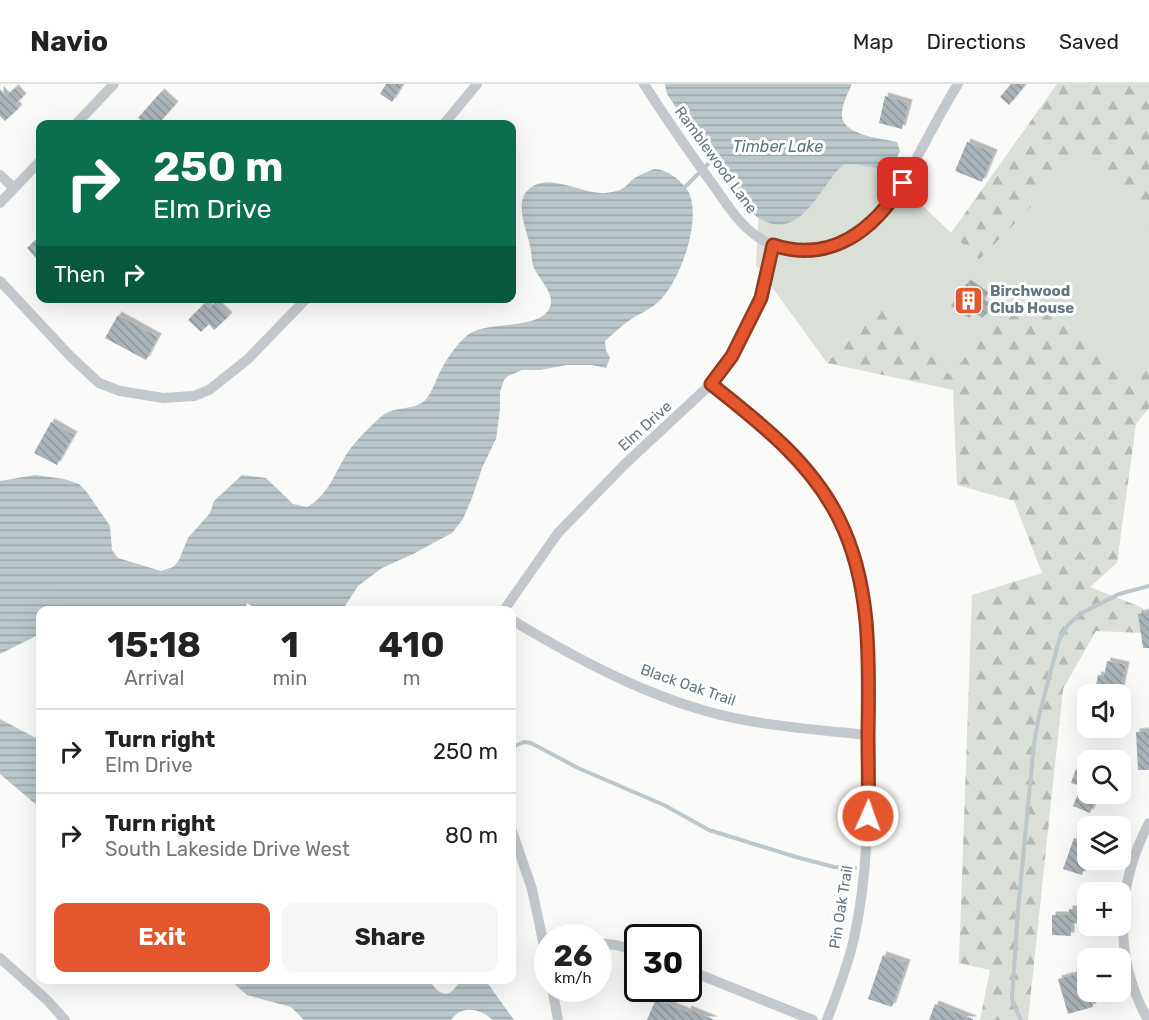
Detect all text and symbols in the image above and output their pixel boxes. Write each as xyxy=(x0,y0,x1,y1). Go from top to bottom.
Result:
text: Navio xyxy=(30,25,108,58)
text: Map xyxy=(853,29,894,54)
text: Directions xyxy=(927,29,1026,54)
text: Saved xyxy=(1059,29,1119,54)
street label: Ramblewood Lane xyxy=(671,103,761,217)
water label: Timber Lake xyxy=(733,137,823,156)
text: 250 m xyxy=(153,142,283,192)
icon: right xyxy=(54,144,132,222)
pin xyxy=(877,157,928,208)
icon: arrive xyxy=(886,166,919,199)
text: Elm Drive xyxy=(153,193,272,225)
icon: right xyxy=(117,258,150,291)
text: Then xyxy=(54,261,105,288)
place label: Birchwood Club House xyxy=(990,282,1074,317)
building icon: Birchwood Club House xyxy=(953,284,985,316)
street label: Elm Drive xyxy=(615,397,675,455)
text: 15:18 xyxy=(107,623,201,666)
text: 1 xyxy=(281,623,299,666)
text: 410 xyxy=(379,623,445,666)
street label: Black Oak Trail xyxy=(638,660,738,710)
text: Arrival xyxy=(124,666,184,690)
text: min xyxy=(273,666,307,690)
text: m xyxy=(403,666,421,690)
map controls xyxy=(1077,684,1131,1002)
button: sound xyxy=(1077,684,1131,738)
text: Turn right xyxy=(105,726,215,753)
icon: right xyxy=(54,735,87,768)
text: 250 m xyxy=(433,738,498,765)
button: search xyxy=(1077,750,1131,804)
text: Elm Drive xyxy=(105,753,193,777)
position arrow xyxy=(836,784,900,848)
text: Turn right xyxy=(105,810,215,837)
button: layers xyxy=(1077,816,1131,870)
icon: right xyxy=(54,819,87,852)
text: 80 m xyxy=(445,822,498,849)
text: South Lakeside Drive West xyxy=(105,837,350,861)
street label: Pin Oak Trail xyxy=(826,864,856,950)
button: + xyxy=(1077,882,1131,936)
button: Exit xyxy=(54,903,270,972)
button: Share xyxy=(282,903,498,972)
speed limit sign: 30 xyxy=(624,924,702,1002)
text: 26 xyxy=(553,938,593,974)
button: − xyxy=(1077,948,1131,1002)
text: km/h xyxy=(554,969,592,987)

